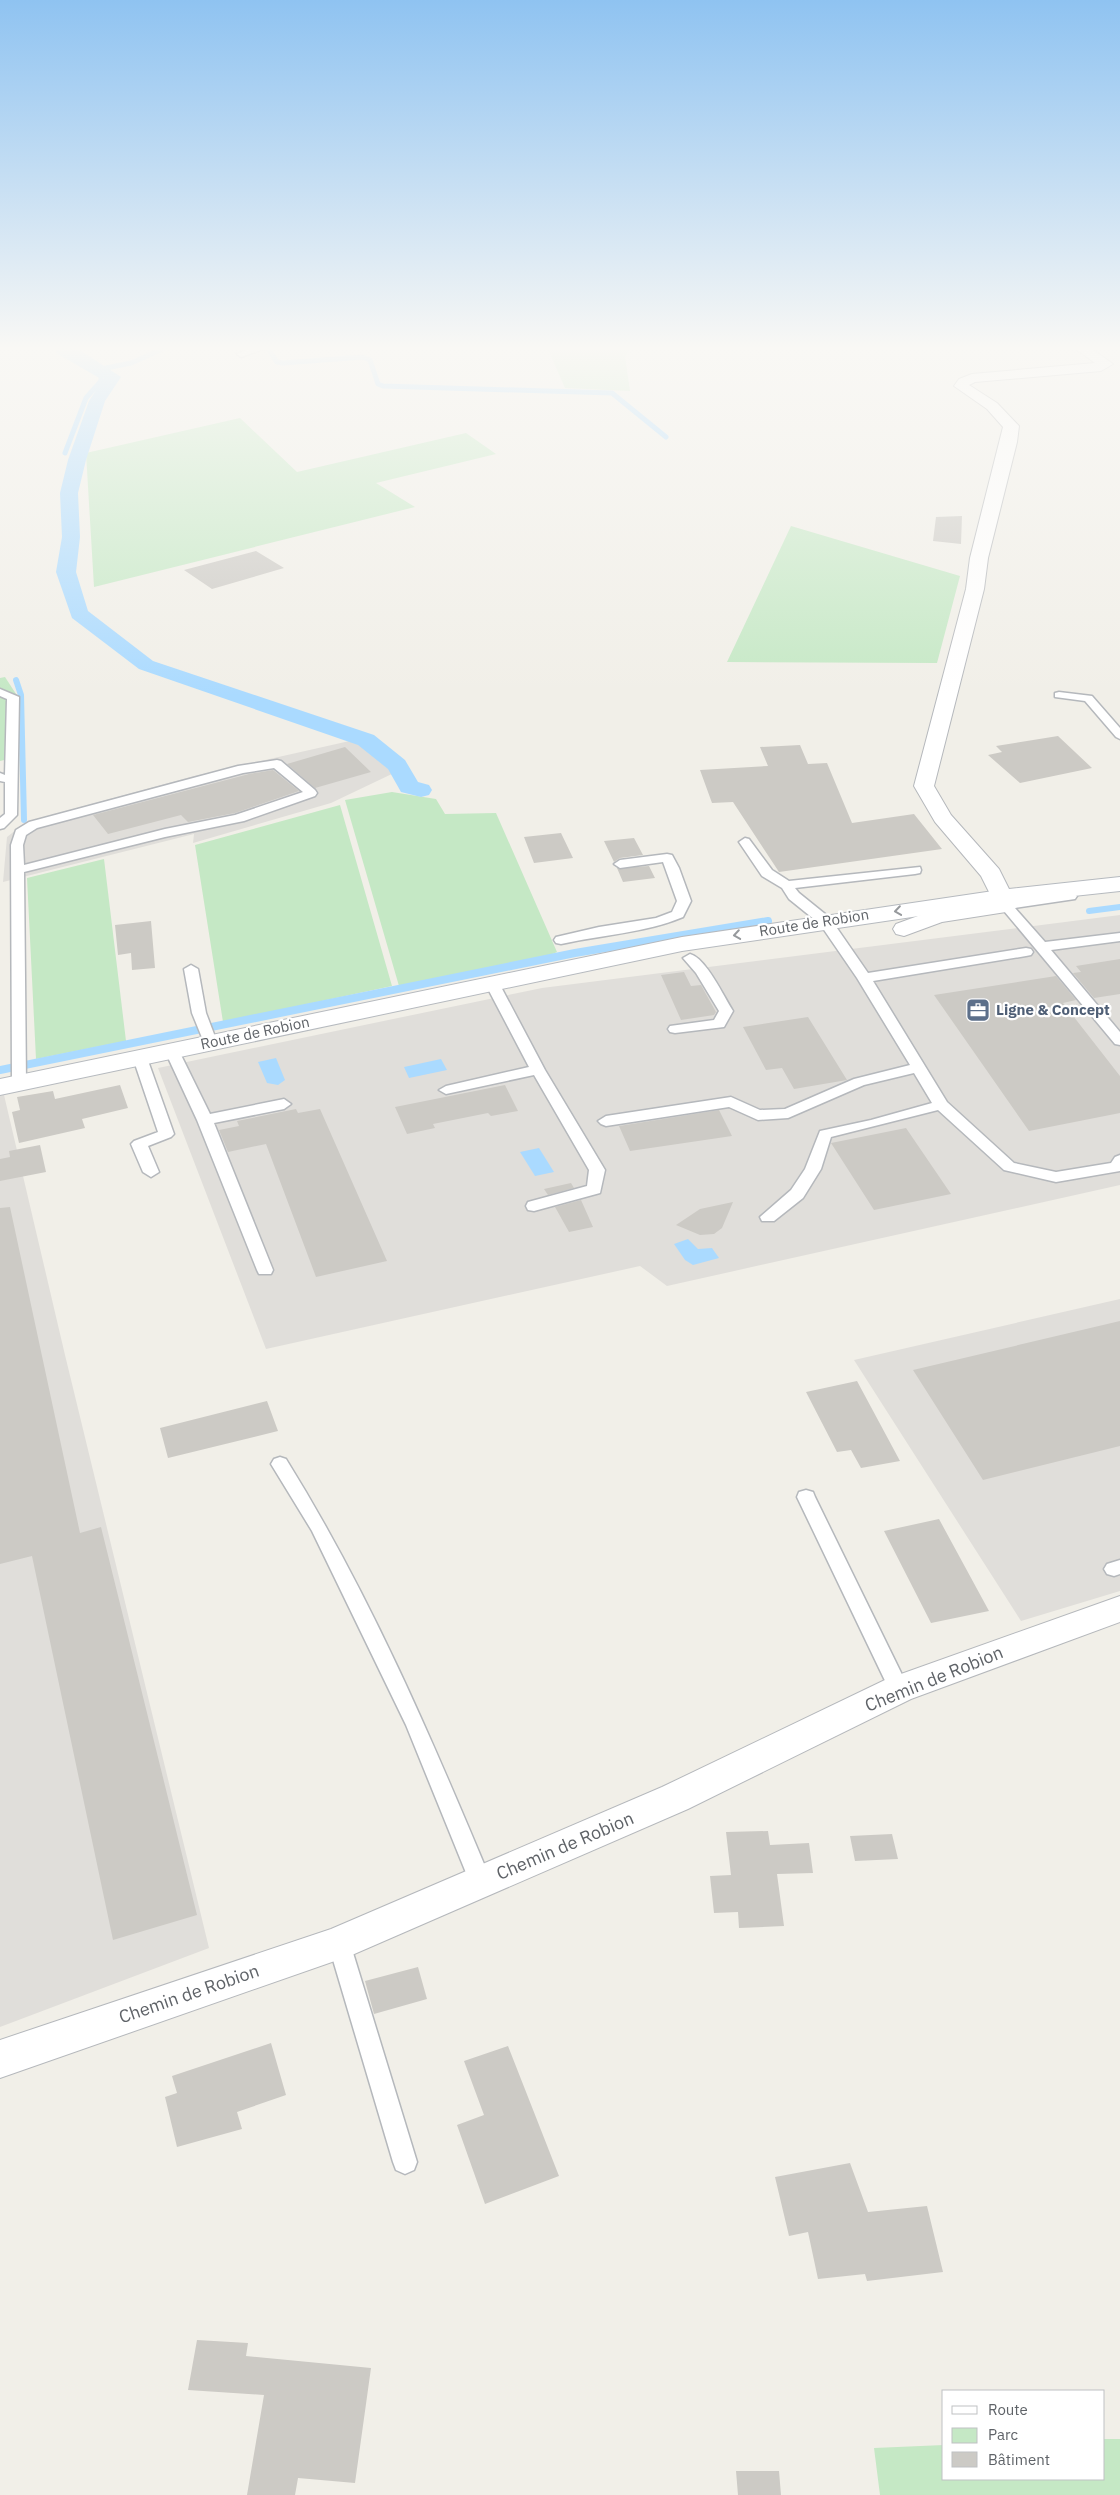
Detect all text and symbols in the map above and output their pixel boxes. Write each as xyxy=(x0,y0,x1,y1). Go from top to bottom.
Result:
street label: Route de Robion xyxy=(758,904,870,941)
one-way arrow xyxy=(894,905,902,916)
one-way arrow xyxy=(733,929,742,939)
office icon: Ligne & Concept xyxy=(965,997,991,1023)
place label: Ligne & Concept xyxy=(996,1000,1110,1019)
street label: Route de Robion xyxy=(199,1012,311,1053)
street label: Chemin de Robion xyxy=(861,1640,1006,1717)
street label: Chemin de Robion xyxy=(493,1806,637,1885)
street label: Chemin de Robion xyxy=(116,1959,262,2028)
legend xyxy=(942,2390,1105,2480)
text: Route xyxy=(988,2400,1028,2419)
text: Parc xyxy=(988,2425,1018,2444)
text: Bâtiment xyxy=(988,2450,1050,2469)

